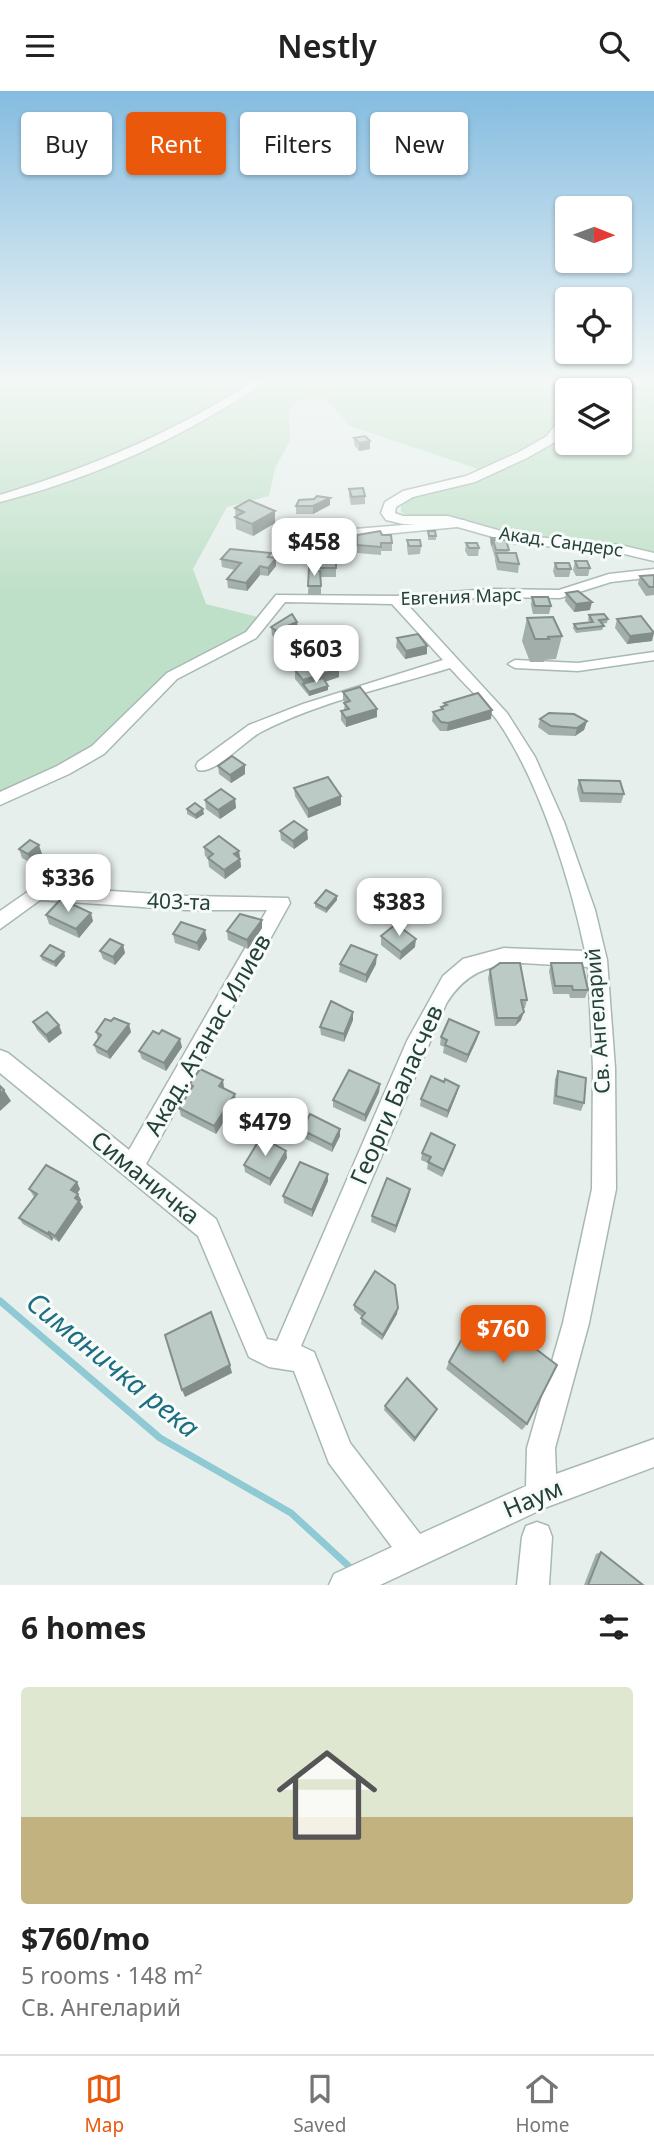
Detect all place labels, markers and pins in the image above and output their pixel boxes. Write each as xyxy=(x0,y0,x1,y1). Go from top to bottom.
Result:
pin: $458 xyxy=(273,519,355,578)
pin: $603 xyxy=(275,625,357,685)
pin: $336 xyxy=(27,855,109,914)
pin: $383 xyxy=(358,879,440,938)
pin: $479 xyxy=(224,1098,306,1158)
pin: $760 xyxy=(462,1305,544,1365)

